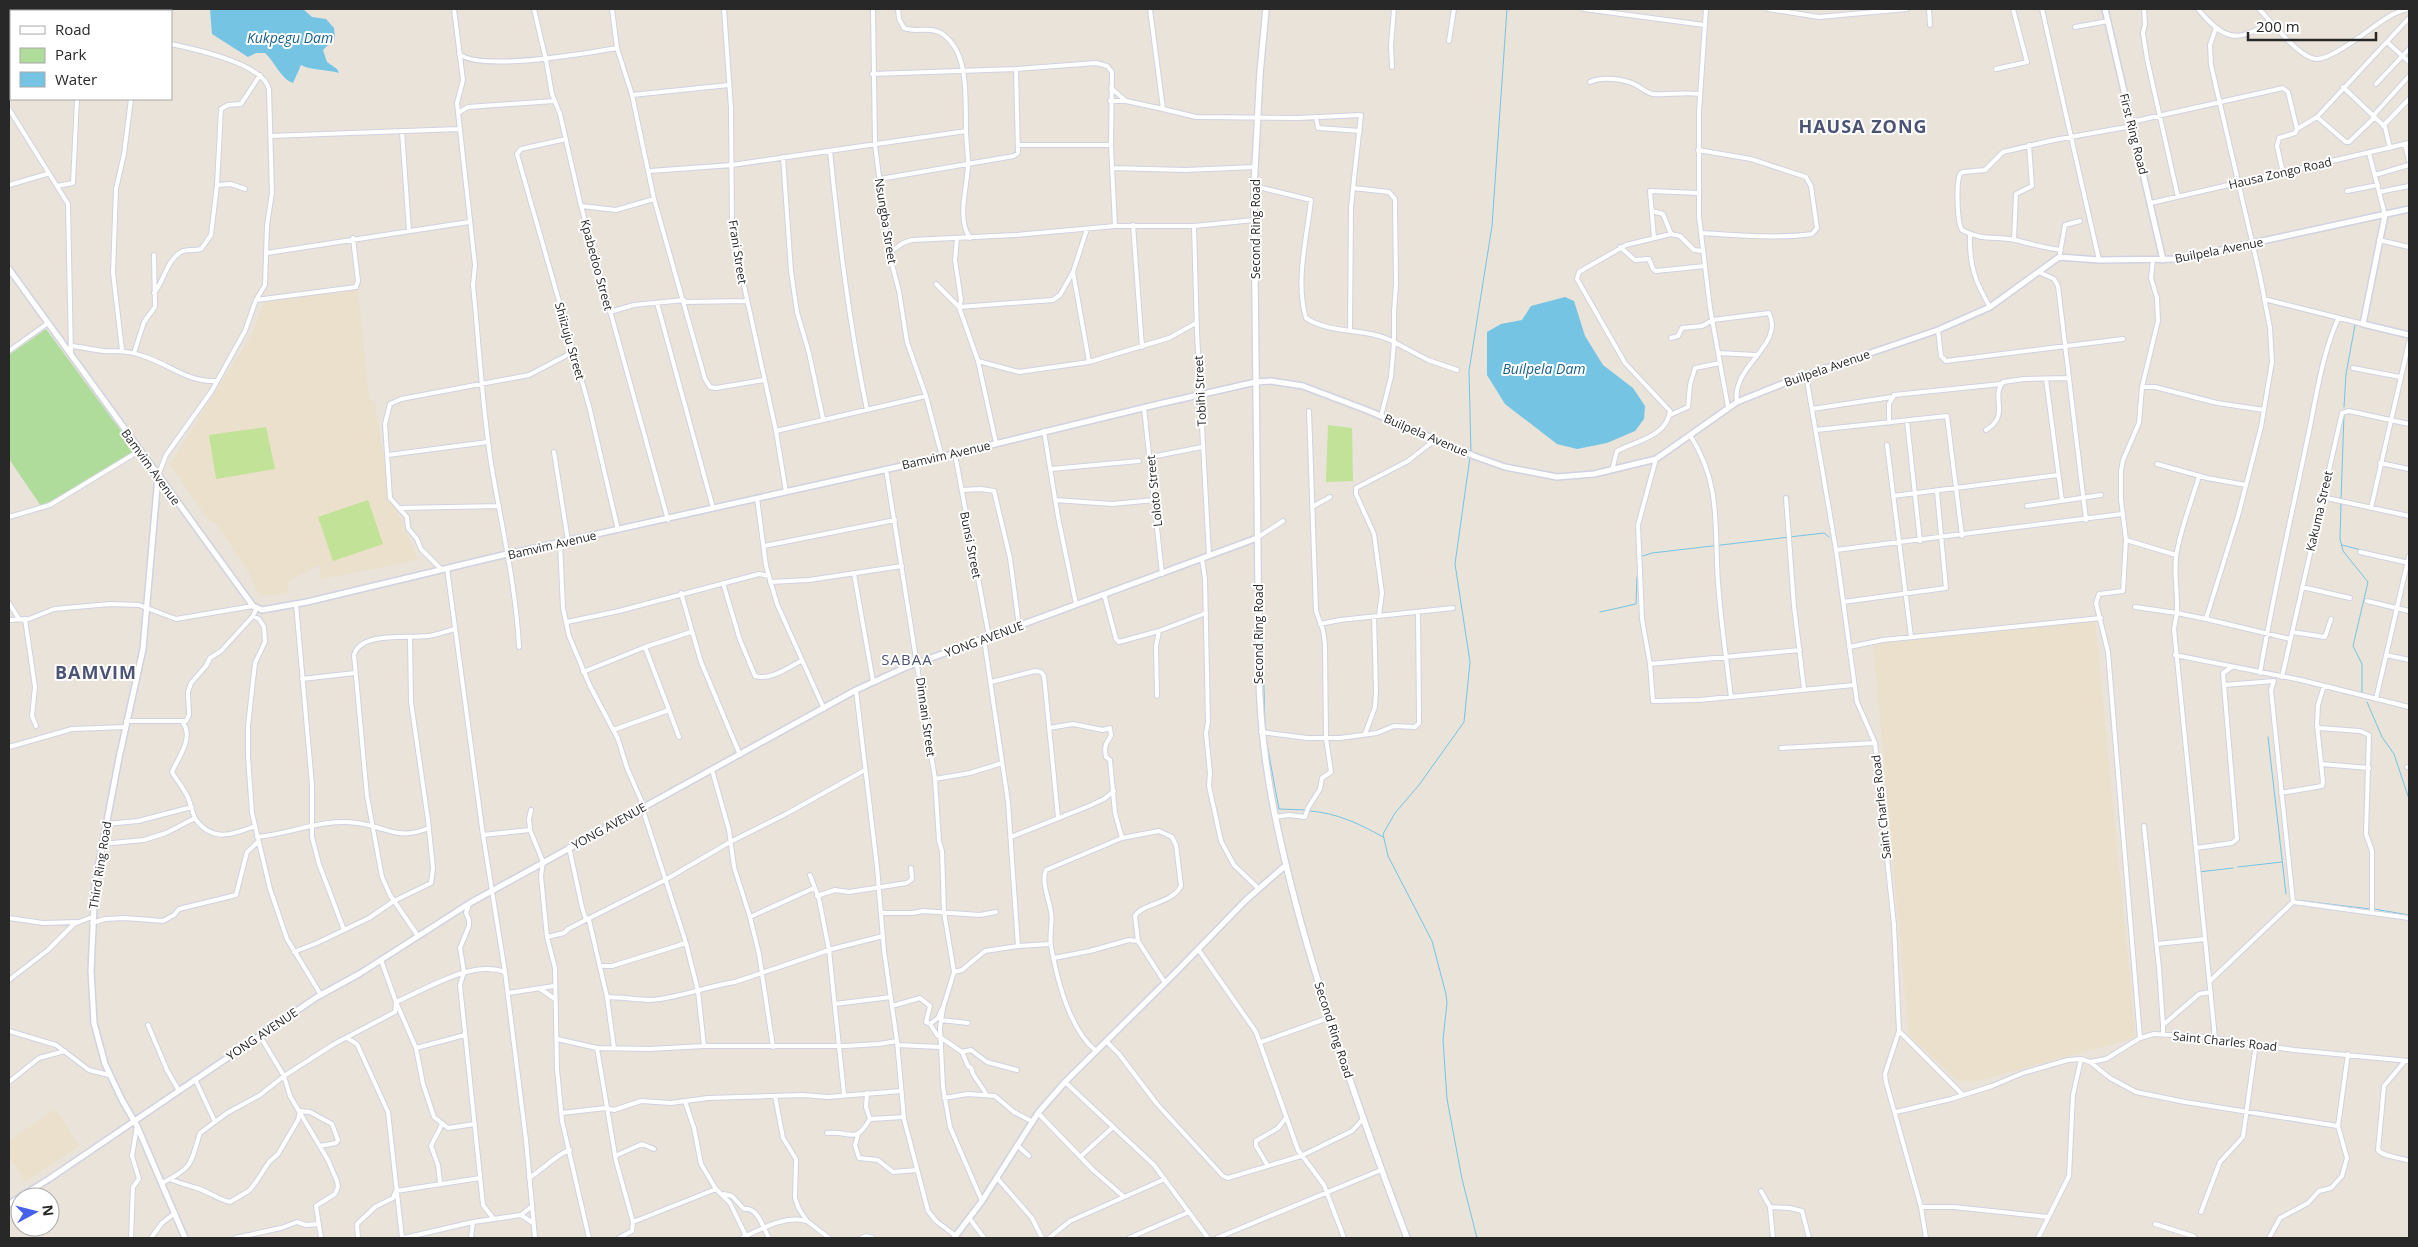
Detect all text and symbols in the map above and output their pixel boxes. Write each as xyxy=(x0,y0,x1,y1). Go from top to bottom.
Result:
legend xyxy=(10,10,172,100)
scale bar xyxy=(2248,10,2376,42)
text: 200 m xyxy=(2256,16,2300,36)
text: Road xyxy=(55,19,91,39)
water label: Kukpegu Dam xyxy=(247,28,333,47)
text: Park xyxy=(55,44,86,64)
text: Water xyxy=(55,69,97,89)
street label: First Ring Road xyxy=(2116,92,2152,176)
district label: HAUSA ZONG xyxy=(1798,114,1928,138)
street label: Hausa Zongo Road xyxy=(2227,153,2333,193)
street label: Nsungba Street xyxy=(871,177,901,265)
street label: Second Ring Road xyxy=(1247,179,1264,279)
street label: Kpabedoo Street xyxy=(577,217,617,313)
street label: Frani Street xyxy=(725,219,751,285)
street label: Builpela Avenue xyxy=(2173,233,2265,267)
street label: Shiizuju Street xyxy=(551,300,589,382)
street label: Builpela Avenue xyxy=(1782,345,1872,391)
street label: Tobihi Street xyxy=(1190,355,1210,427)
water label: Builpela Dam xyxy=(1502,359,1586,378)
street label: Builpela Avenue xyxy=(1381,410,1471,460)
street label: Bamvim Avenue xyxy=(118,425,185,509)
street label: Bamvim Avenue xyxy=(900,436,992,473)
street label: Loloto Street xyxy=(1142,454,1166,528)
street label: Kakuma Street xyxy=(2301,469,2337,553)
street label: Bunsi Street xyxy=(956,510,986,580)
street label: Bamvim Avenue xyxy=(506,526,598,563)
street label: Second Ring Road xyxy=(1250,584,1267,684)
street label: YONG AVENUE xyxy=(942,617,1026,661)
district label: SABAA xyxy=(881,649,933,669)
district label: BAMVIM xyxy=(55,660,137,684)
street label: Dinnani Street xyxy=(912,676,940,758)
street label: Saint Charles Road xyxy=(1867,754,1895,860)
street label: YONG AVENUE xyxy=(569,798,649,854)
street label: Third Ring Road xyxy=(85,820,115,910)
street label: Second Ring Road xyxy=(1310,980,1358,1080)
street label: YONG AVENUE xyxy=(223,1004,301,1064)
street label: Saint Charles Road xyxy=(2172,1027,2278,1055)
north arrow xyxy=(10,1187,60,1237)
text: N xyxy=(38,1204,59,1217)

